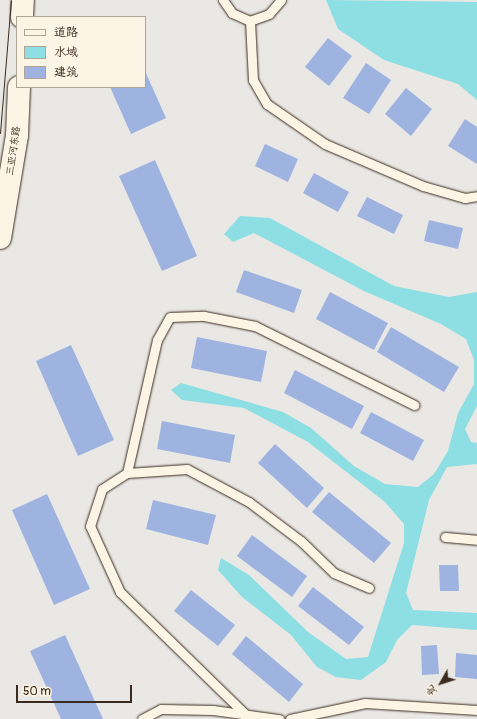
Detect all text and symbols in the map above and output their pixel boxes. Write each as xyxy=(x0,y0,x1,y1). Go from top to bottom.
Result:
legend xyxy=(16,16,146,88)
text: 道路 xyxy=(54,25,78,40)
text: 水域 xyxy=(54,45,78,60)
text: 建筑 xyxy=(54,65,78,80)
street label: 三亚河东路 xyxy=(5,125,23,177)
north arrow xyxy=(421,663,461,703)
scale bar xyxy=(18,677,134,703)
text: 北 xyxy=(423,683,440,699)
text: 50 m xyxy=(23,684,51,699)

